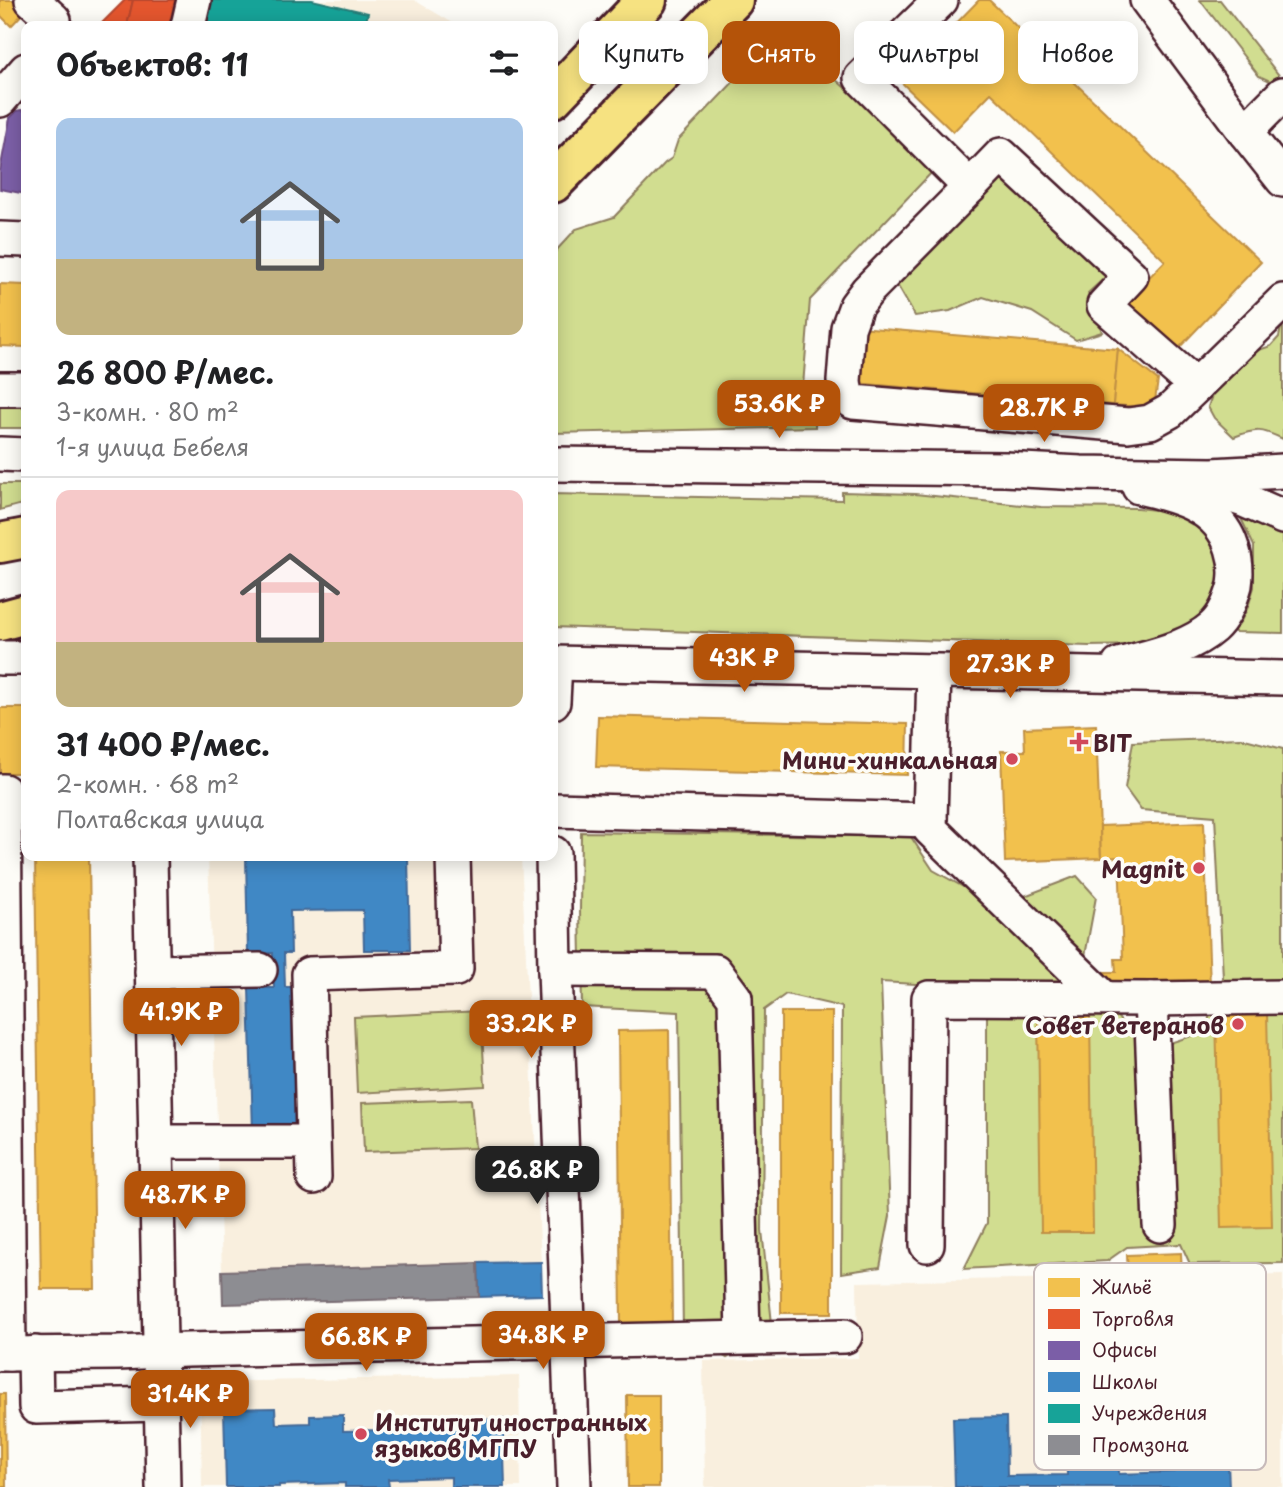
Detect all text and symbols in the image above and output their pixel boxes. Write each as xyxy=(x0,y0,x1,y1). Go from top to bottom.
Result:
chip: Купить xyxy=(579,21,708,84)
chip: Снять xyxy=(722,21,840,84)
chip: Фильтры xyxy=(854,21,1004,84)
chip: Новое xyxy=(1018,21,1138,84)
text: Объектов: 11 xyxy=(56,41,249,86)
icon: filters xyxy=(485,44,523,82)
icon: home xyxy=(227,163,353,289)
text: 26 800 ₽/мес. xyxy=(56,349,274,394)
pin: 53.6K ₽ xyxy=(714,380,844,440)
pin: 28.7K ₽ xyxy=(979,384,1109,444)
text: 53.6K ₽ xyxy=(733,385,825,420)
text: 28.7K ₽ xyxy=(999,389,1089,424)
text: 3-комн. · 80 m² xyxy=(56,394,239,429)
text: 1-я улица Бебеля xyxy=(56,429,249,464)
icon: home xyxy=(227,535,353,661)
pin: 43K ₽ xyxy=(695,634,793,694)
text: 43K ₽ xyxy=(709,639,779,674)
pin: 27.3K ₽ xyxy=(945,640,1075,700)
text: 27.3K ₽ xyxy=(966,645,1054,680)
text: 31 400 ₽/мес. xyxy=(56,721,270,766)
place label: BIT xyxy=(1093,725,1132,760)
marker: BIT xyxy=(1071,734,1087,750)
place label: Мини-хинкальная xyxy=(782,742,998,777)
marker: Мини-хинкальная xyxy=(1004,751,1020,767)
text: 2-комн. · 68 m² xyxy=(56,766,239,801)
text: Полтавская улица xyxy=(56,801,264,836)
place label: Magnit xyxy=(1101,851,1185,886)
marker: Magnit xyxy=(1191,860,1207,876)
pin: 41.9K ₽ xyxy=(116,988,246,1048)
text: 41.9K ₽ xyxy=(139,993,223,1028)
pin: 33.2K ₽ xyxy=(466,1000,596,1060)
text: 33.2K ₽ xyxy=(485,1005,577,1040)
place label: Совет ветеранов xyxy=(1025,1007,1224,1042)
marker: Совет ветеранов xyxy=(1230,1016,1246,1032)
pin: 26.8K ₽ xyxy=(472,1146,602,1206)
text: 26.8K ₽ xyxy=(491,1151,583,1186)
pin: 48.7K ₽ xyxy=(120,1172,250,1231)
text: 48.7K ₽ xyxy=(140,1176,230,1211)
legend xyxy=(1034,1263,1266,1470)
text: Жильё xyxy=(1091,1272,1152,1300)
text: Торговля xyxy=(1092,1304,1174,1332)
pin: 34.8K ₽ xyxy=(478,1312,608,1371)
pin: 66.8K ₽ xyxy=(301,1314,431,1373)
text: 34.8K ₽ xyxy=(498,1316,588,1351)
text: 66.8K ₽ xyxy=(321,1318,411,1353)
text: Офисы xyxy=(1092,1335,1157,1363)
text: Школы xyxy=(1092,1367,1158,1395)
pin: 31.4K ₽ xyxy=(125,1370,255,1430)
text: 31.4K ₽ xyxy=(147,1375,233,1410)
text: Учреждения xyxy=(1092,1398,1207,1426)
place label: Институт иностранных языков МГПУ xyxy=(375,1404,647,1465)
marker: Институт иностранных языков МГПУ xyxy=(353,1426,369,1442)
text: Промзона xyxy=(1092,1430,1189,1458)

